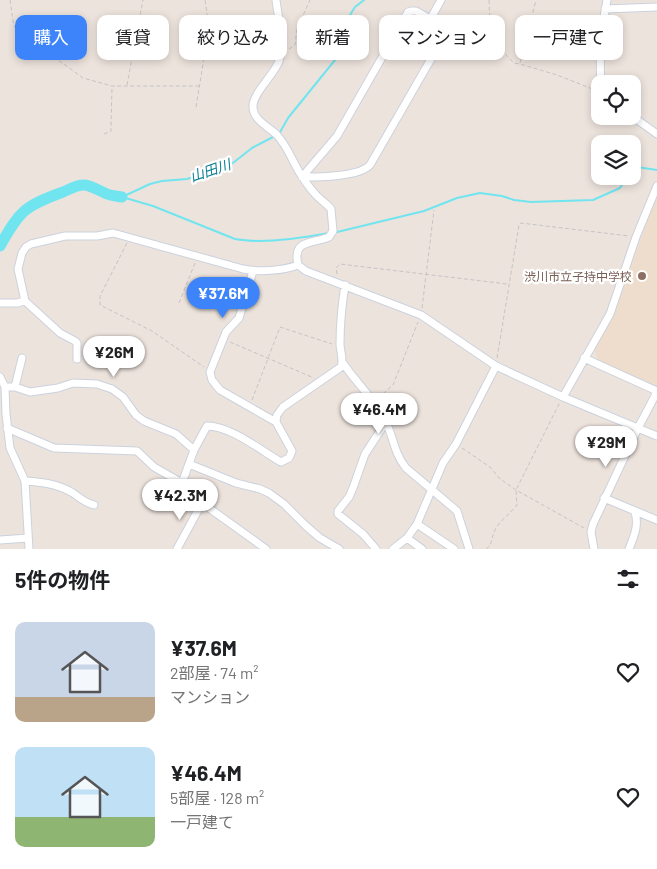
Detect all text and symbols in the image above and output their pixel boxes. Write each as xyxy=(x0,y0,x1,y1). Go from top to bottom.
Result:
chip: 購入 xyxy=(15,15,87,60)
chip: 賃貸 xyxy=(97,15,169,60)
chip: 絞り込み xyxy=(179,15,287,60)
chip: 新着 xyxy=(297,15,369,60)
chip: マンション xyxy=(379,15,505,60)
chip: 一戸建て xyxy=(515,15,623,60)
map controls xyxy=(591,75,641,185)
button: locate xyxy=(591,75,641,125)
button: layers xyxy=(591,135,641,185)
water label: 山田川 xyxy=(187,154,235,185)
place label: 渋川市立子持中学校 xyxy=(524,269,632,283)
marker: 渋川市立子持中学校 xyxy=(636,270,648,282)
pin: ¥37.6M xyxy=(182,276,264,319)
text: ¥37.6M xyxy=(198,283,248,302)
pin: ¥26M xyxy=(84,336,144,378)
text: ¥26M xyxy=(94,342,134,361)
pin: ¥46.4M xyxy=(338,392,420,435)
text: ¥46.4M xyxy=(352,399,406,418)
pin: ¥29M xyxy=(576,426,636,468)
text: ¥29M xyxy=(586,432,626,451)
pin: ¥42.3M xyxy=(139,478,221,521)
text: ¥42.3M xyxy=(153,485,207,504)
icon: filters xyxy=(614,565,642,593)
text: 5件の物件 xyxy=(15,567,110,592)
text: ¥37.6M xyxy=(170,635,237,660)
icon: home xyxy=(55,642,115,702)
icon: heart xyxy=(614,658,642,686)
text: 2部屋 · 74 m² xyxy=(170,663,258,682)
text: マンション xyxy=(170,687,250,706)
text: ¥46.4M xyxy=(170,760,242,785)
icon: home xyxy=(55,767,115,827)
icon: heart xyxy=(614,783,642,811)
text: 5部屋 · 128 m² xyxy=(170,788,264,807)
text: 一戸建て xyxy=(170,812,234,831)

